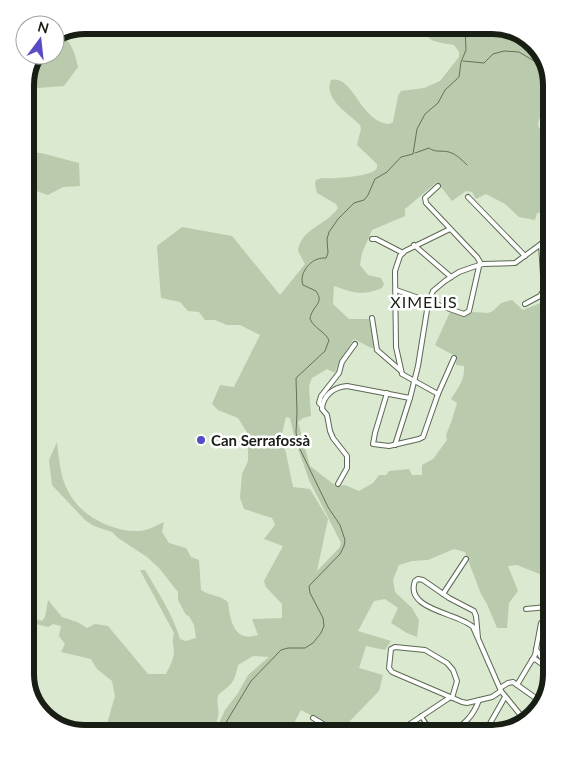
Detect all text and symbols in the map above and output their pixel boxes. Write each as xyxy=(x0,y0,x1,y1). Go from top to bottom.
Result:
north arrow xyxy=(15,15,65,65)
text: N xyxy=(36,17,51,37)
district label: XIMELIS xyxy=(390,292,458,311)
place label: Can Serrafossà xyxy=(211,431,310,449)
marker: Can Serrafossà xyxy=(195,434,207,446)

